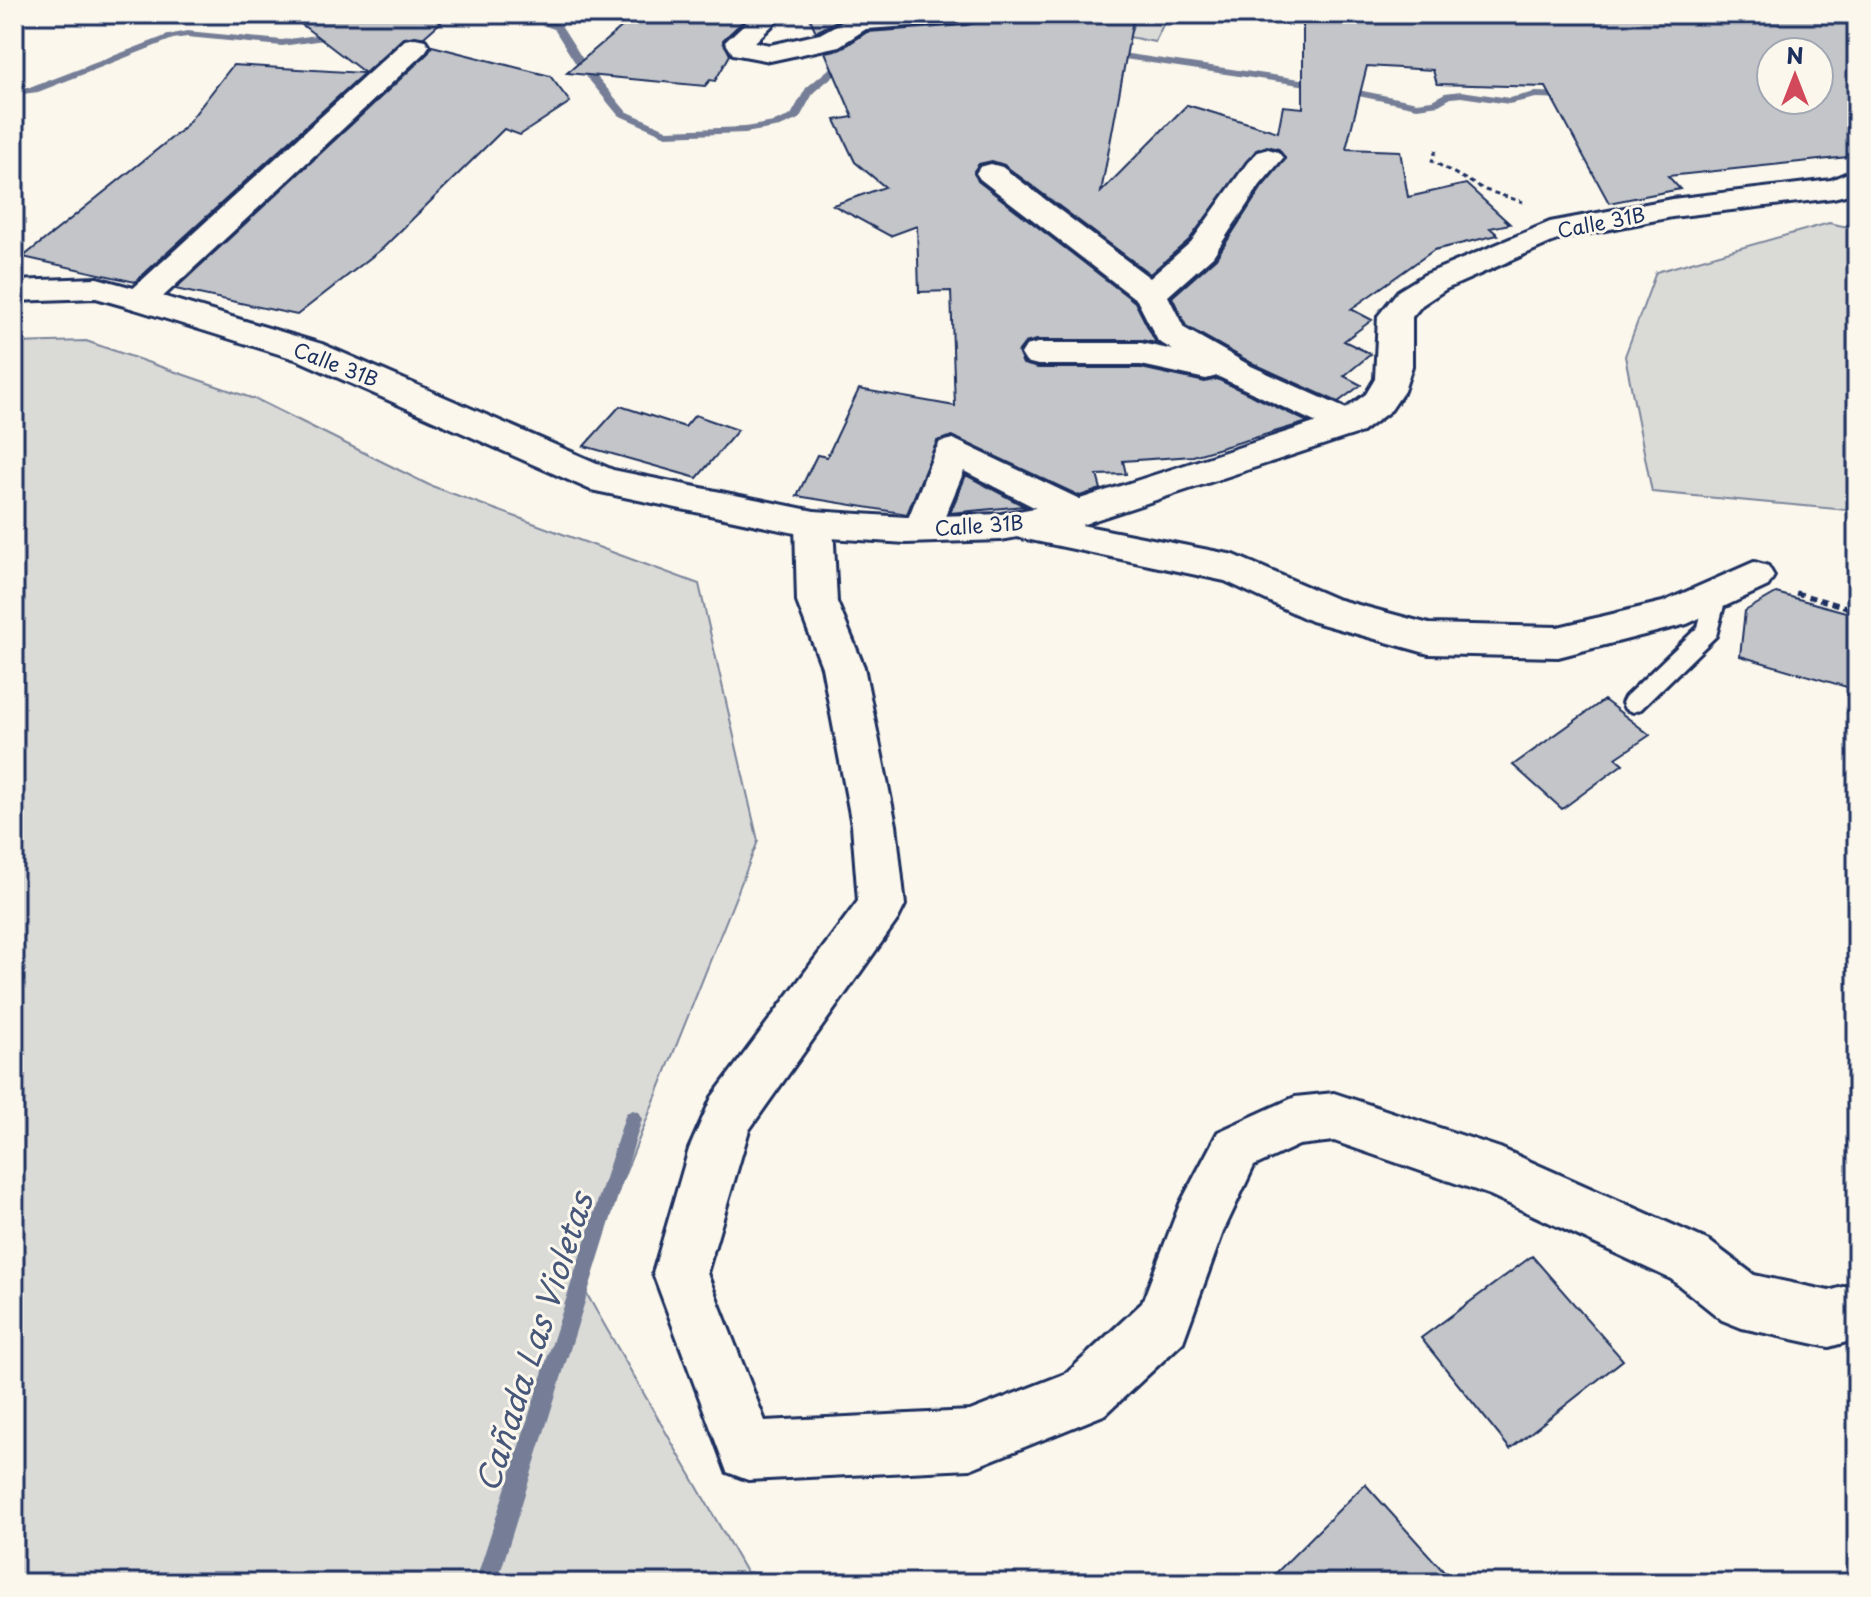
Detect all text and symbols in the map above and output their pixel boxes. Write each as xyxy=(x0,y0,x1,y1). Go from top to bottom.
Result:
north arrow xyxy=(1755,36,1835,116)
text: N xyxy=(1786,38,1804,71)
street label: Calle 31B xyxy=(1555,199,1647,245)
street label: Calle 31B xyxy=(289,334,383,394)
street label: Calle 31B xyxy=(934,507,1024,543)
water label: Cañada Las Violetas xyxy=(462,1183,605,1498)

